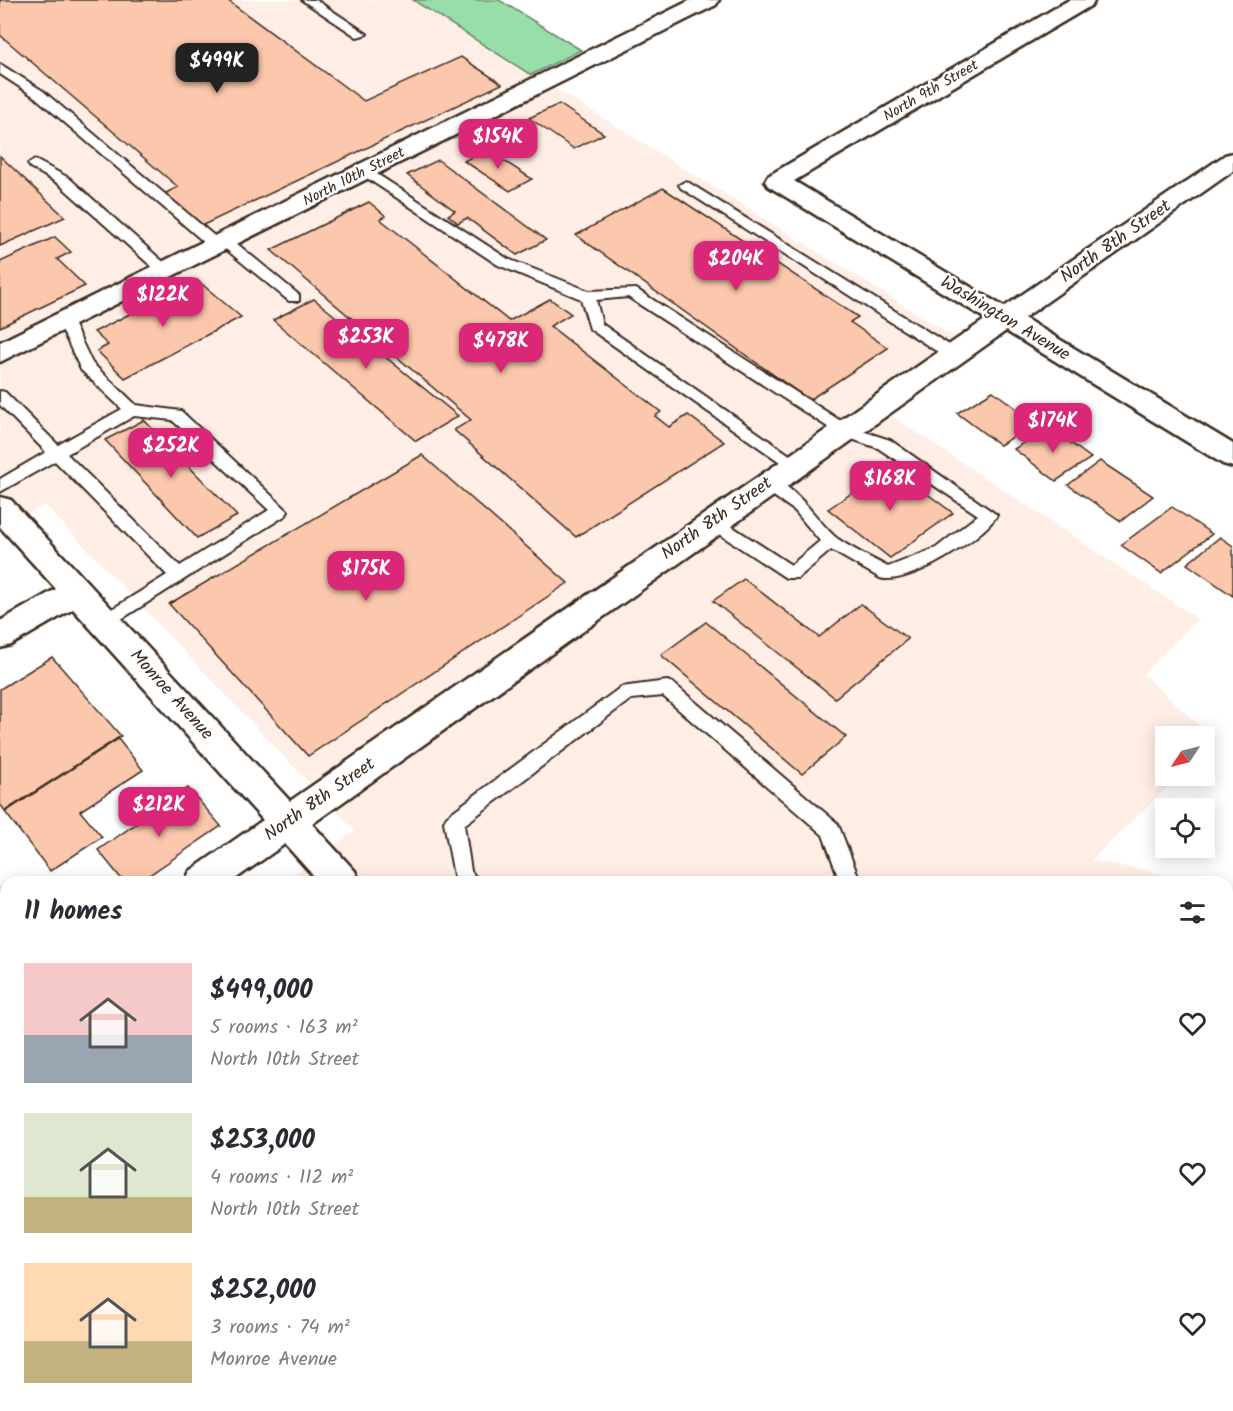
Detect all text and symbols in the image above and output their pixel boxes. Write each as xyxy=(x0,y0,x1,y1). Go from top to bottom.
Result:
pin: $499K xyxy=(175,43,259,94)
text: $499K xyxy=(189,46,245,78)
street label: North 9th Street xyxy=(879,54,983,128)
pin: $154K xyxy=(456,119,540,170)
text: $154K xyxy=(473,122,523,154)
street label: North 10th Street xyxy=(299,141,409,213)
street label: North 8th Street xyxy=(1054,192,1179,291)
pin: $204K xyxy=(694,241,778,292)
text: $204K xyxy=(708,244,764,276)
street label: Washington Avenue xyxy=(934,269,1076,369)
pin: $122K xyxy=(121,277,205,328)
text: $122K xyxy=(136,280,190,312)
pin: $253K xyxy=(324,319,408,370)
text: $253K xyxy=(338,322,394,354)
pin: $478K xyxy=(459,323,543,374)
text: $478K xyxy=(473,326,529,358)
pin: $174K xyxy=(1011,403,1095,454)
text: $174K xyxy=(1028,406,1078,438)
pin: $252K xyxy=(129,428,213,479)
text: $252K xyxy=(142,431,200,463)
pin: $168K xyxy=(848,461,932,512)
text: $168K xyxy=(864,464,916,496)
street label: North 8th Street xyxy=(655,469,780,568)
pin: $175K xyxy=(324,551,408,602)
text: $175K xyxy=(341,554,391,586)
street label: Monroe Avenue xyxy=(122,643,220,747)
north arrow xyxy=(1155,726,1215,786)
map controls xyxy=(1155,726,1215,858)
street label: North 8th Street xyxy=(258,750,383,849)
pin: $212K xyxy=(117,787,201,838)
text: $212K xyxy=(132,790,186,822)
button: locate xyxy=(1155,798,1215,858)
text: 11 homes xyxy=(24,891,122,933)
icon: filters xyxy=(1176,896,1209,929)
text: $499,000 xyxy=(210,970,313,1012)
icon: home xyxy=(72,987,144,1059)
icon: heart xyxy=(1176,1007,1209,1040)
text: 5 rooms · 163 m² xyxy=(210,1012,358,1044)
text: North 10th Street xyxy=(210,1044,359,1076)
text: $253,000 xyxy=(210,1120,315,1162)
icon: home xyxy=(72,1137,144,1209)
icon: heart xyxy=(1176,1157,1209,1190)
text: 4 rooms · 112 m² xyxy=(210,1162,353,1194)
text: North 10th Street xyxy=(210,1194,359,1226)
text: $252,000 xyxy=(210,1270,316,1312)
icon: home xyxy=(72,1287,144,1359)
icon: heart xyxy=(1176,1307,1209,1340)
text: 3 rooms · 74 m² xyxy=(210,1312,350,1344)
text: Monroe Avenue xyxy=(210,1344,337,1376)

